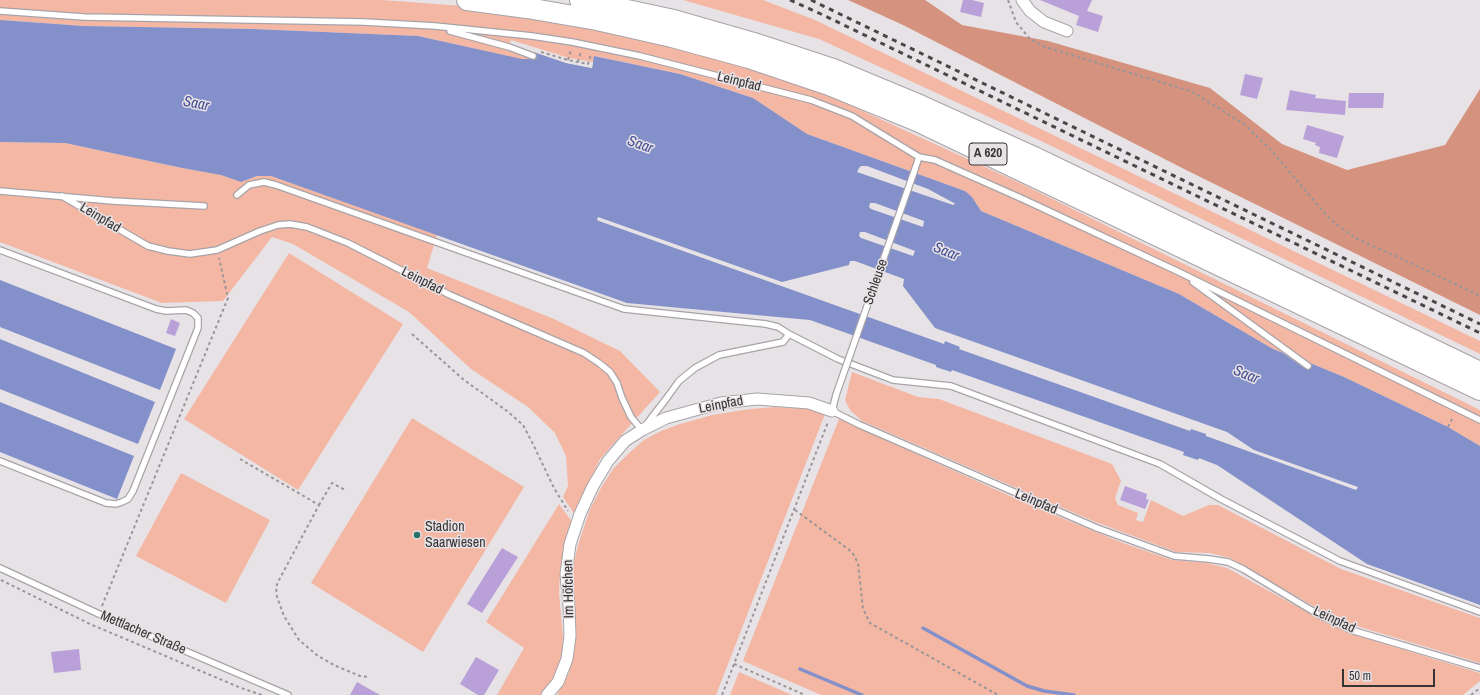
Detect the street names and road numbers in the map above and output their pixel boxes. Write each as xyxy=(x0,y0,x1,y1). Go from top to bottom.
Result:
street label: Leinpfad xyxy=(715,68,763,96)
road number: A 620 xyxy=(969,143,1007,165)
street label: Leinpfad xyxy=(77,199,123,237)
street label: Schleuse xyxy=(860,257,892,307)
street label: Leinpfad xyxy=(398,263,446,299)
street label: Leinpfad xyxy=(697,392,745,418)
street label: Leinpfad xyxy=(1012,486,1060,518)
street label: Im Höfchen xyxy=(560,560,578,618)
street label: Leinpfad xyxy=(1310,603,1358,637)
street label: Mettlacher Straße xyxy=(98,607,188,659)

